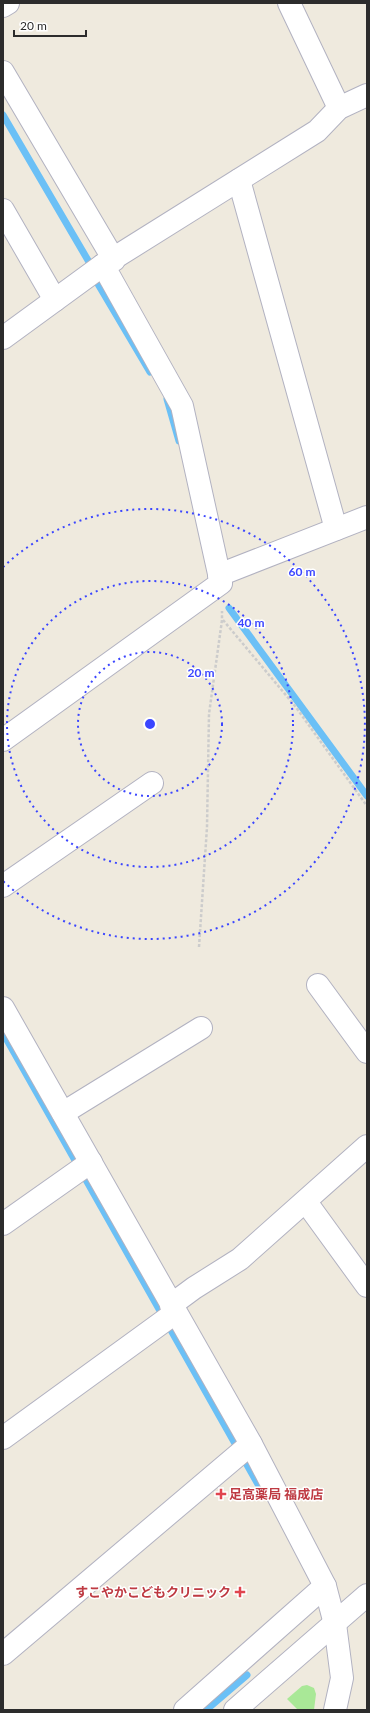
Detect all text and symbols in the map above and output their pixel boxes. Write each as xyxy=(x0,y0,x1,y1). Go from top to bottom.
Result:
scale bar xyxy=(14,12,86,38)
text: 20 m xyxy=(20,18,47,33)
text: 60 m xyxy=(289,564,315,579)
text: 40 m xyxy=(238,615,264,630)
text: 20 m xyxy=(188,665,214,680)
centre of rings xyxy=(143,717,157,731)
place label: 足高薬局 福成店 xyxy=(229,1486,323,1502)
marker: 足高薬局 福成店 xyxy=(216,1489,226,1499)
place label: すこやかこどもクリニック xyxy=(75,1584,231,1600)
marker: すこやかこどもクリニック xyxy=(234,1586,246,1598)

